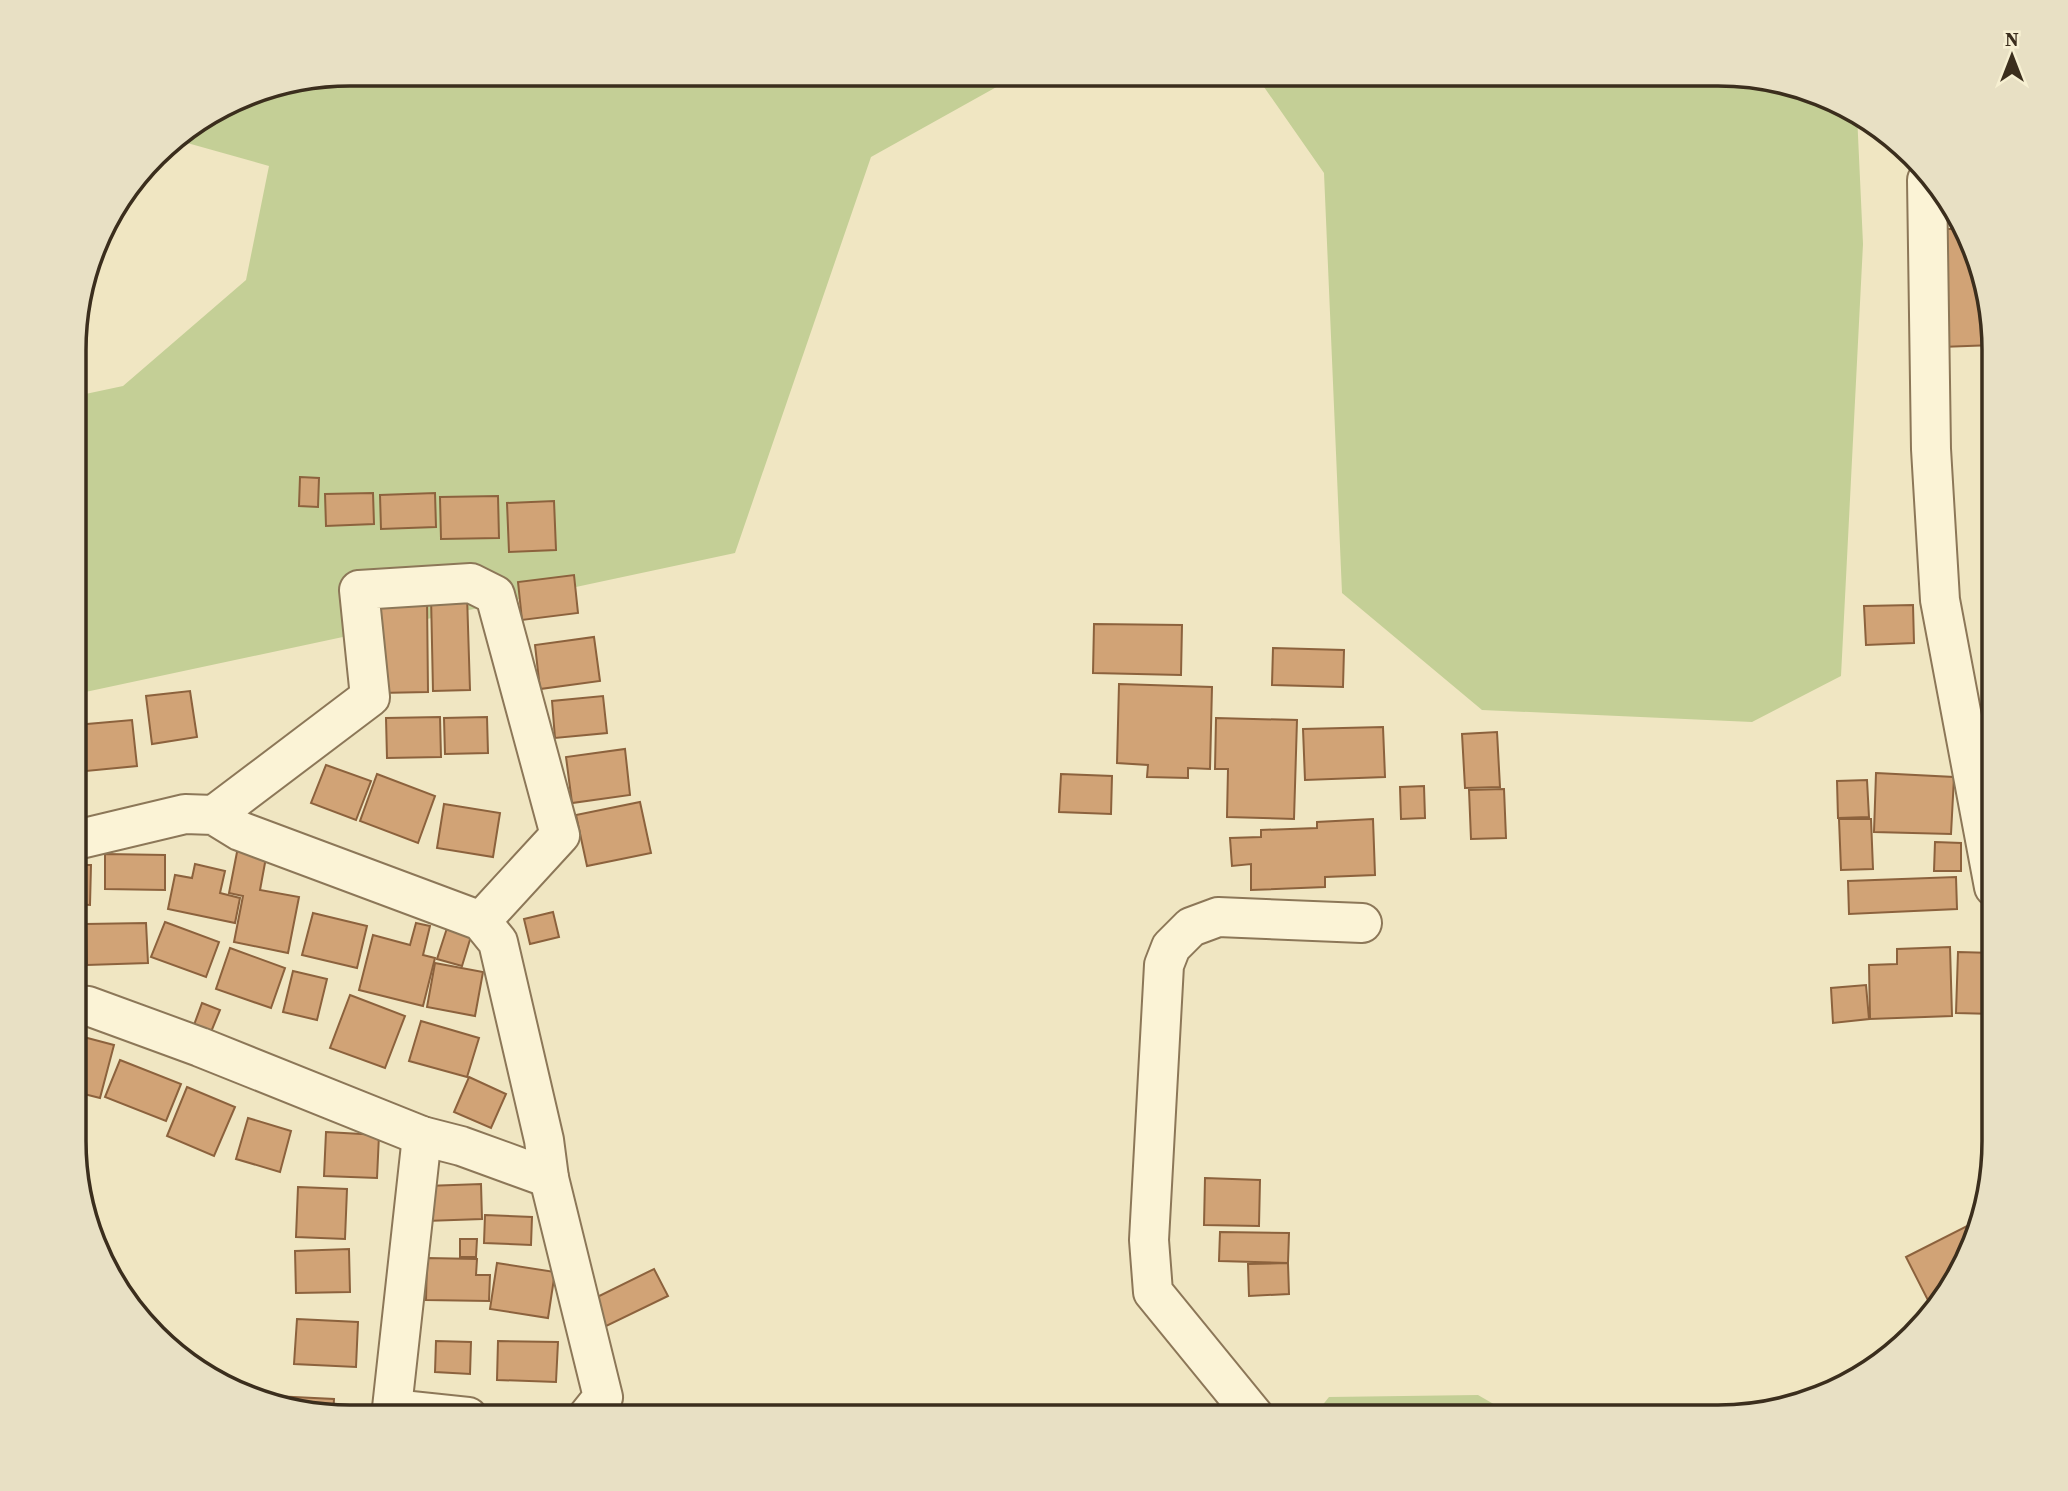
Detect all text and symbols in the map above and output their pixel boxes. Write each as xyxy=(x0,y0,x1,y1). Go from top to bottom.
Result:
north arrow xyxy=(1977,21,2047,91)
text: N xyxy=(2005,26,2019,52)

